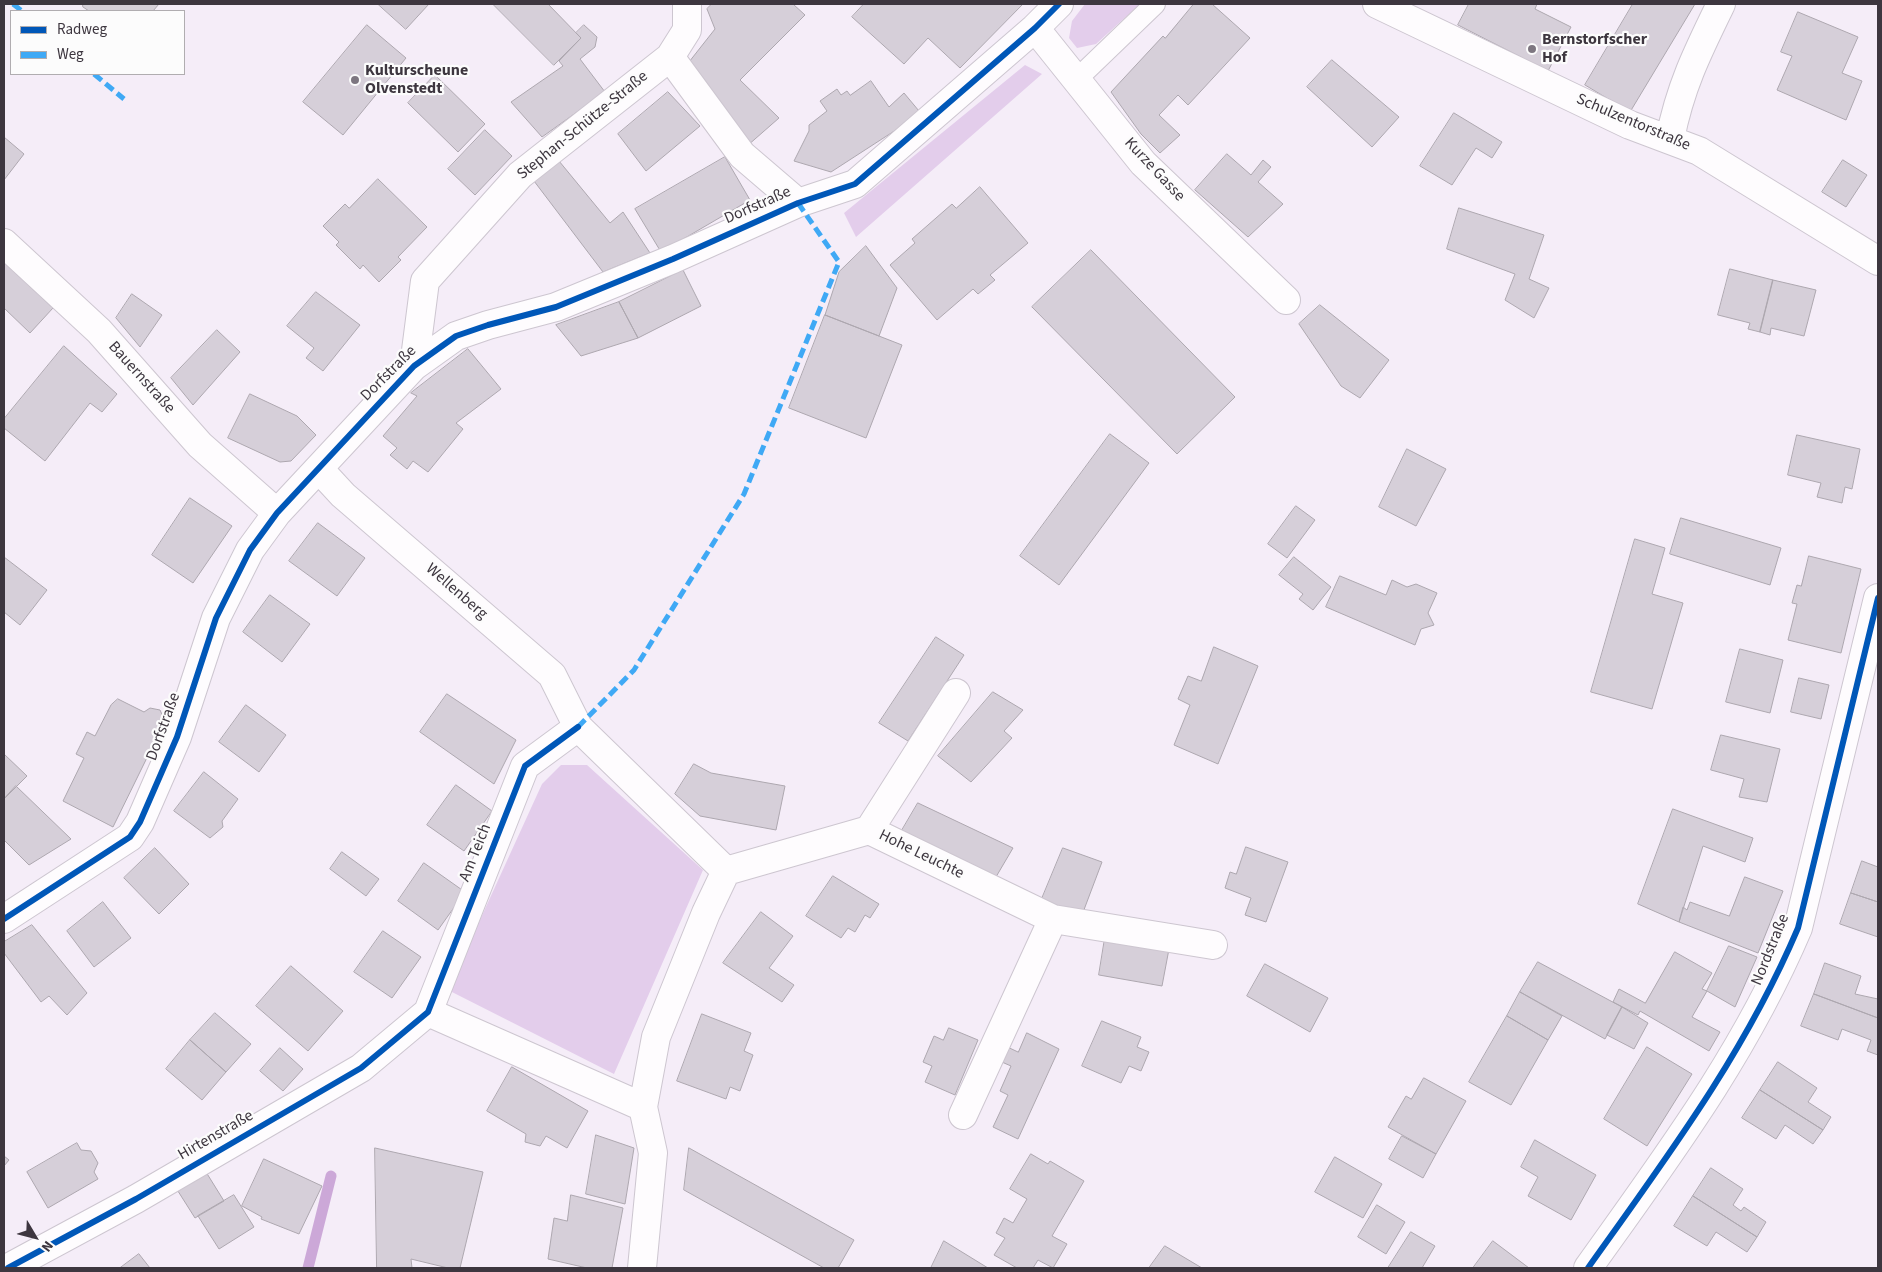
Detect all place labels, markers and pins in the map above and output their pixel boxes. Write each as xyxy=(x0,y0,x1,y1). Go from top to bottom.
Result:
place label: Bernstorfscher Hof xyxy=(1542,30,1647,68)
marker: Bernstorfscher Hof xyxy=(1526,43,1538,55)
place label: Kulturscheune Olvenstedt xyxy=(365,61,468,99)
marker: Kulturscheune Olvenstedt xyxy=(349,74,361,86)

